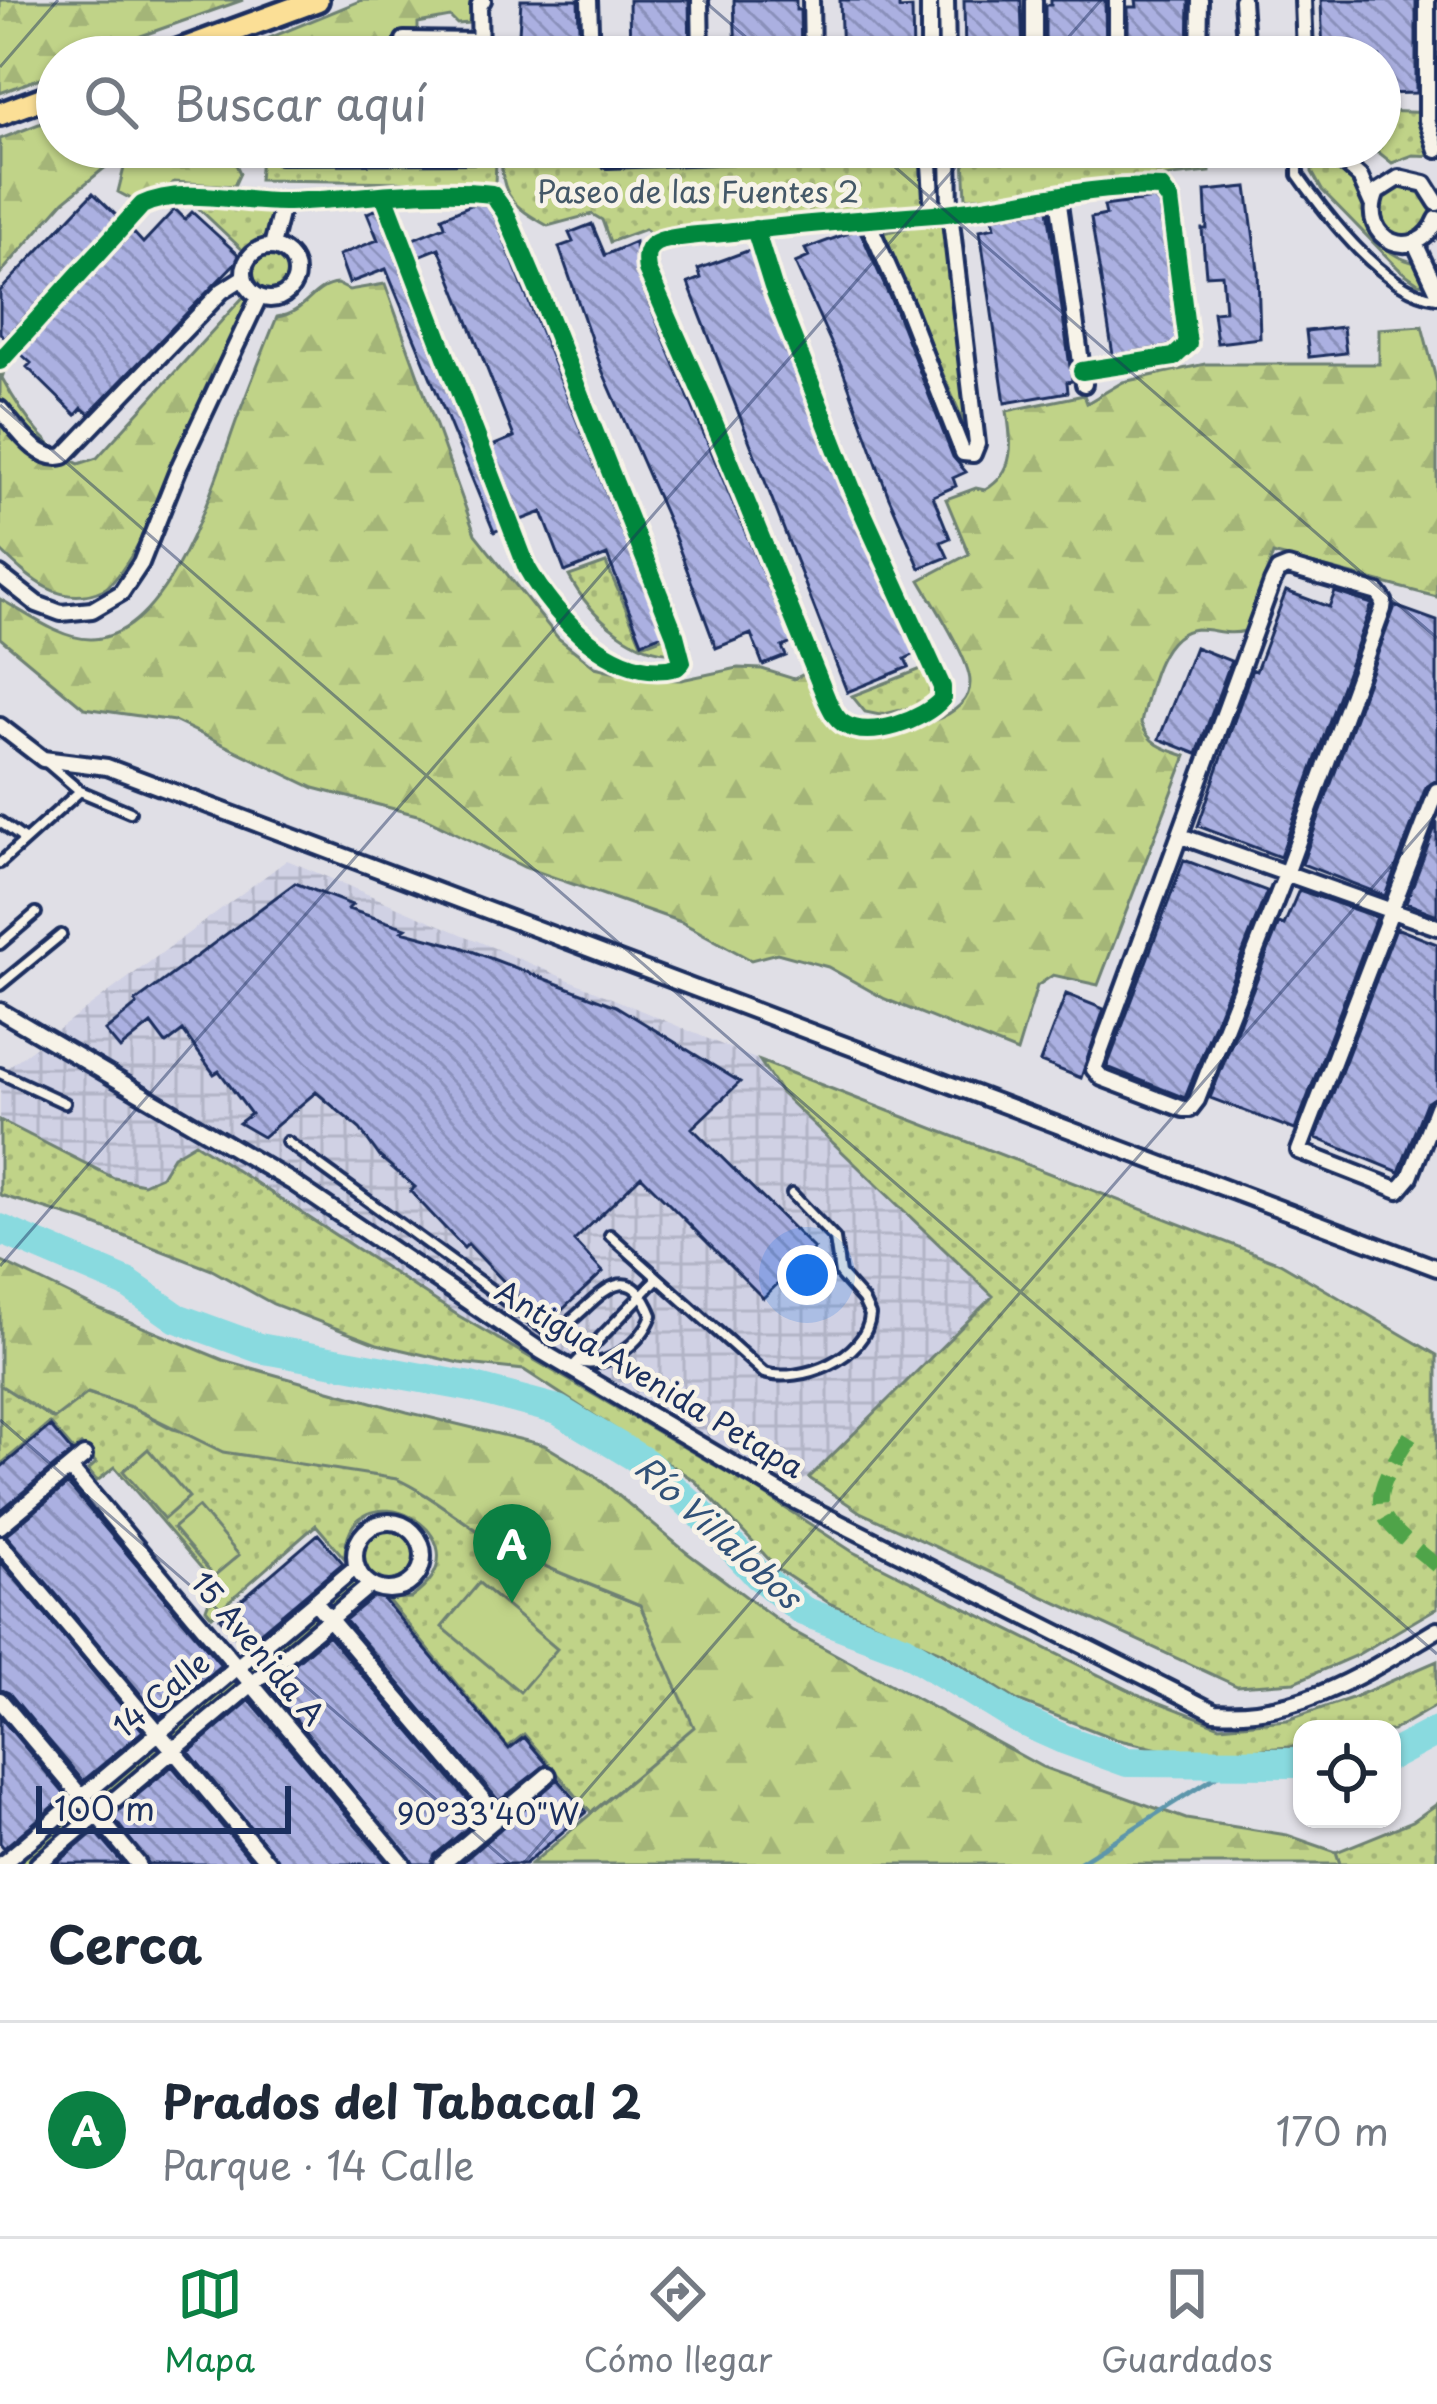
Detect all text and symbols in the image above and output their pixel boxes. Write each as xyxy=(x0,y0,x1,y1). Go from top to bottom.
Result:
search box xyxy=(36,36,1401,168)
text: Buscar aquí xyxy=(174,68,427,136)
icon: search xyxy=(78,69,144,135)
park label: Paseo de las Fuentes 2 xyxy=(537,168,859,213)
your location xyxy=(777,1245,837,1305)
street label: Antigua Avenida Petapa xyxy=(487,1268,814,1489)
water label: Río Villalobos xyxy=(625,1442,816,1621)
pin: A xyxy=(473,1504,551,1603)
street label: 15 Avenida A xyxy=(181,1561,337,1734)
street label: 14 Calle xyxy=(102,1639,218,1747)
map controls xyxy=(1293,1720,1401,1828)
button: locate xyxy=(1293,1720,1401,1828)
scale bar xyxy=(36,1780,291,1833)
text: 100 m xyxy=(54,1782,155,1832)
text: 90°33'40"W xyxy=(397,1790,579,1835)
text: Cerca xyxy=(48,1904,202,1981)
text: Prados del Tabacal 2 xyxy=(162,2066,642,2134)
text: A xyxy=(72,2100,102,2159)
text: 170 m xyxy=(1276,2100,1389,2159)
text: Parque · 14 Calle xyxy=(162,2134,474,2193)
tab: Mapa xyxy=(164,2261,255,2383)
tab: Cómo llegar xyxy=(584,2261,772,2383)
tab: Guardados xyxy=(1101,2261,1273,2383)

